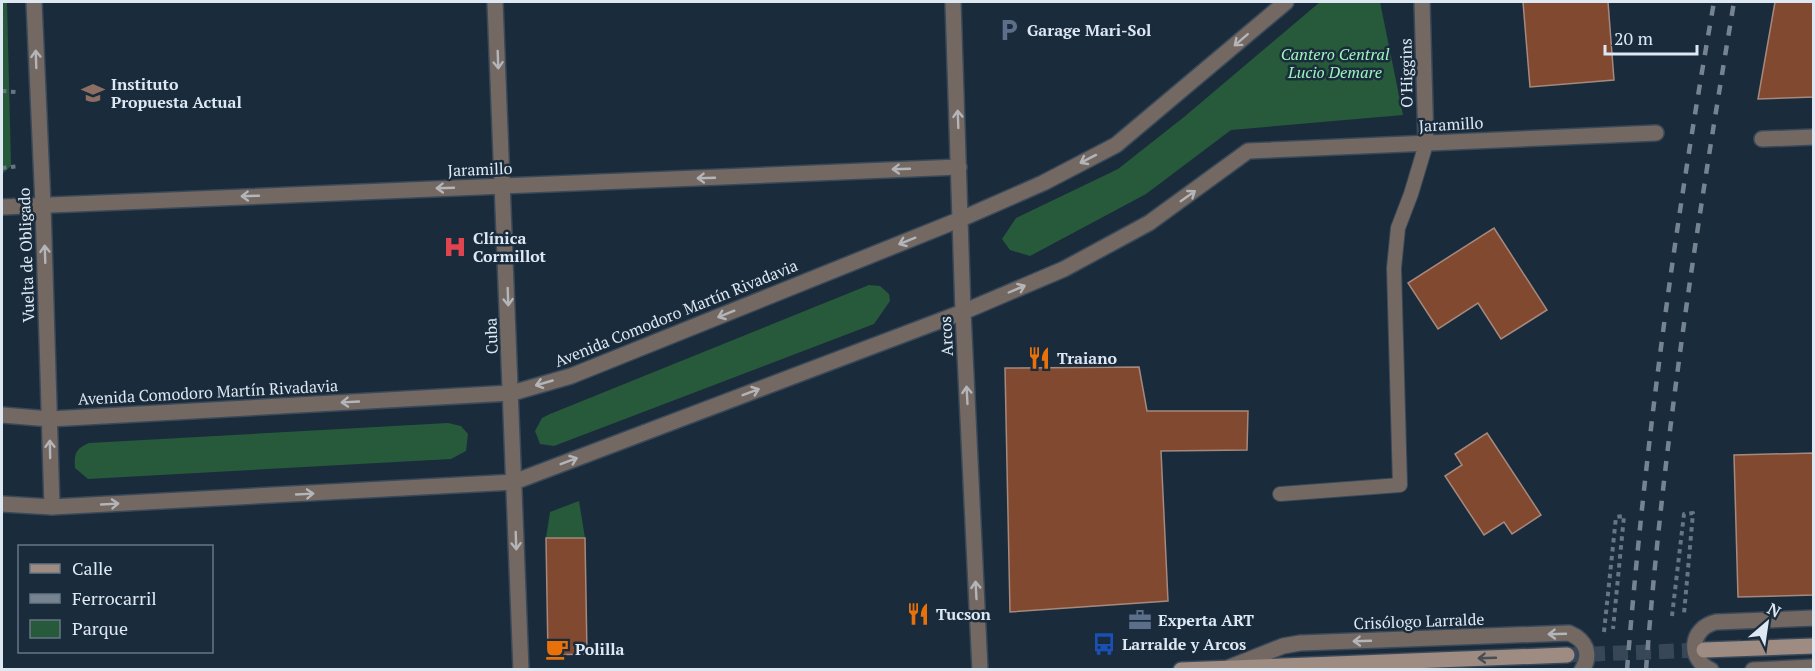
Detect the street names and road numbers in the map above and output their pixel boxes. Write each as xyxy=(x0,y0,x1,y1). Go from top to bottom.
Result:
street label: O'Higgins xyxy=(1394,38,1418,108)
street label: Jaramillo xyxy=(1418,111,1484,137)
street label: Jaramillo xyxy=(447,157,513,181)
street label: Vuelta de Obligado xyxy=(13,187,39,323)
street label: Avenida Comodoro Martín Rivadavia xyxy=(551,254,801,372)
street label: Arcos xyxy=(934,315,958,357)
street label: Cuba xyxy=(479,317,503,355)
street label: Avenida Comodoro Martín Rivadavia xyxy=(77,374,339,410)
street label: Crisólogo Larralde xyxy=(1353,608,1485,634)

